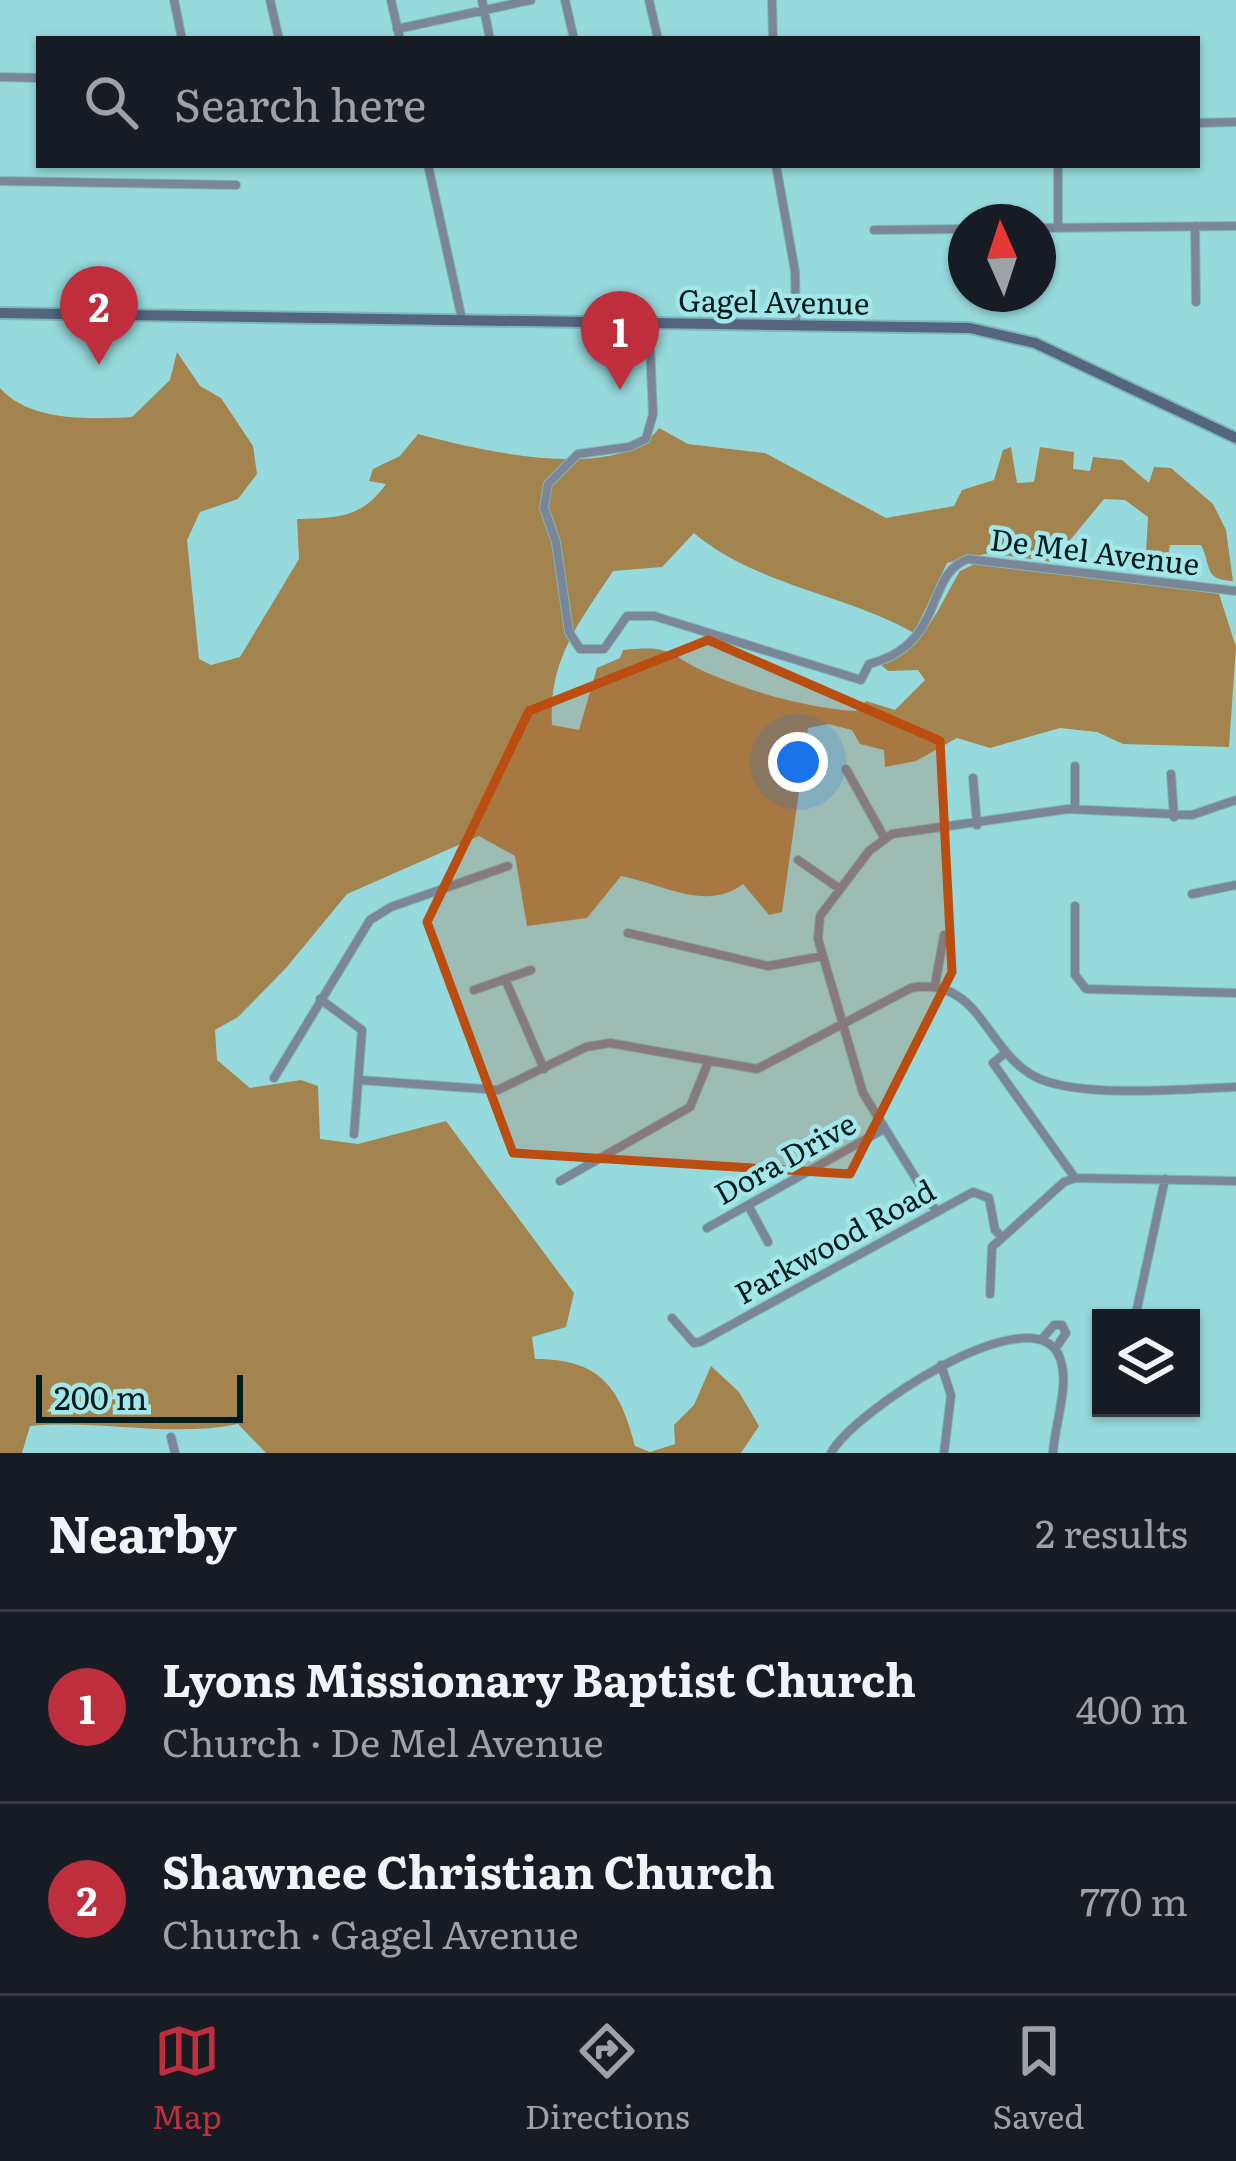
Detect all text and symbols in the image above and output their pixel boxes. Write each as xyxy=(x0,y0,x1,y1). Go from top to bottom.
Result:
search box xyxy=(36,36,1200,168)
icon: search xyxy=(78,69,144,135)
text: Search here xyxy=(174,69,426,136)
north arrow xyxy=(948,204,1056,312)
pin: 2 xyxy=(60,266,138,365)
street label: Gagel Avenue xyxy=(678,276,870,324)
pin: 1 xyxy=(581,291,659,390)
street label: De Mel Avenue xyxy=(988,515,1202,585)
your location xyxy=(768,732,828,792)
street label: Dora Drive xyxy=(705,1100,863,1214)
street label: Parkwood Road xyxy=(726,1167,942,1313)
map controls xyxy=(1092,1309,1200,1417)
button: layers xyxy=(1092,1309,1200,1417)
scale bar xyxy=(36,1369,243,1422)
text: 200 m xyxy=(54,1371,148,1420)
text: Nearby xyxy=(48,1493,237,1569)
text: 2 results xyxy=(1035,1502,1188,1560)
text: Lyons Missionary Baptist Church xyxy=(162,1644,916,1711)
text: 1 xyxy=(79,1678,95,1736)
text: 400 m xyxy=(1076,1678,1188,1736)
text: Church · De Mel Avenue xyxy=(162,1711,604,1769)
text: Shawnee Christian Church xyxy=(162,1836,775,1903)
text: 2 xyxy=(77,1870,97,1928)
text: 770 m xyxy=(1080,1870,1188,1928)
text: Church · Gagel Avenue xyxy=(162,1903,579,1961)
tab: Map xyxy=(151,2018,222,2139)
tab: Directions xyxy=(525,2018,690,2139)
tab: Saved xyxy=(993,2018,1085,2139)

